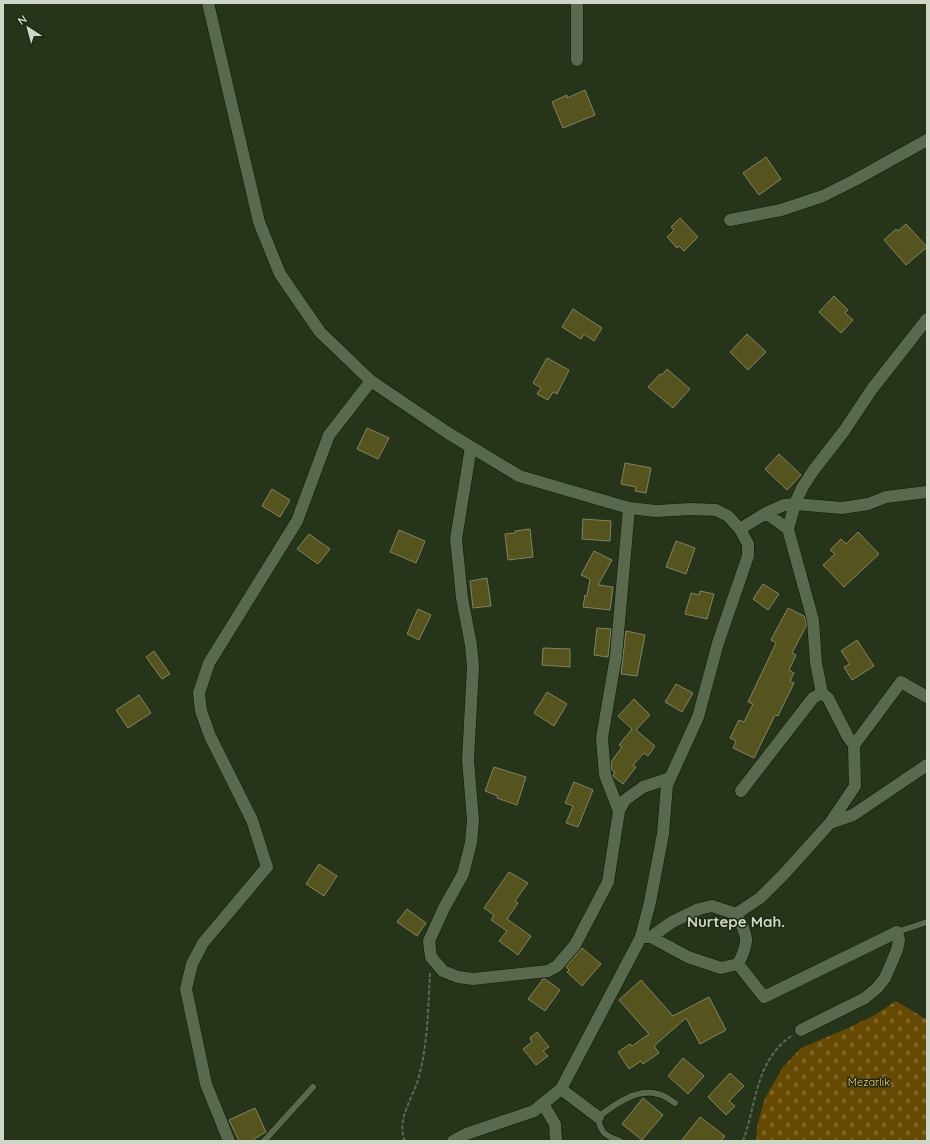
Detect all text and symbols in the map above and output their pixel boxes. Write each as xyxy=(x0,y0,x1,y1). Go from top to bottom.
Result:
north arrow xyxy=(8,8,48,48)
text: N xyxy=(15,12,30,28)
district label: Nurtepe Mah. xyxy=(687,912,785,931)
park label: Mezarlık xyxy=(848,1075,890,1089)

